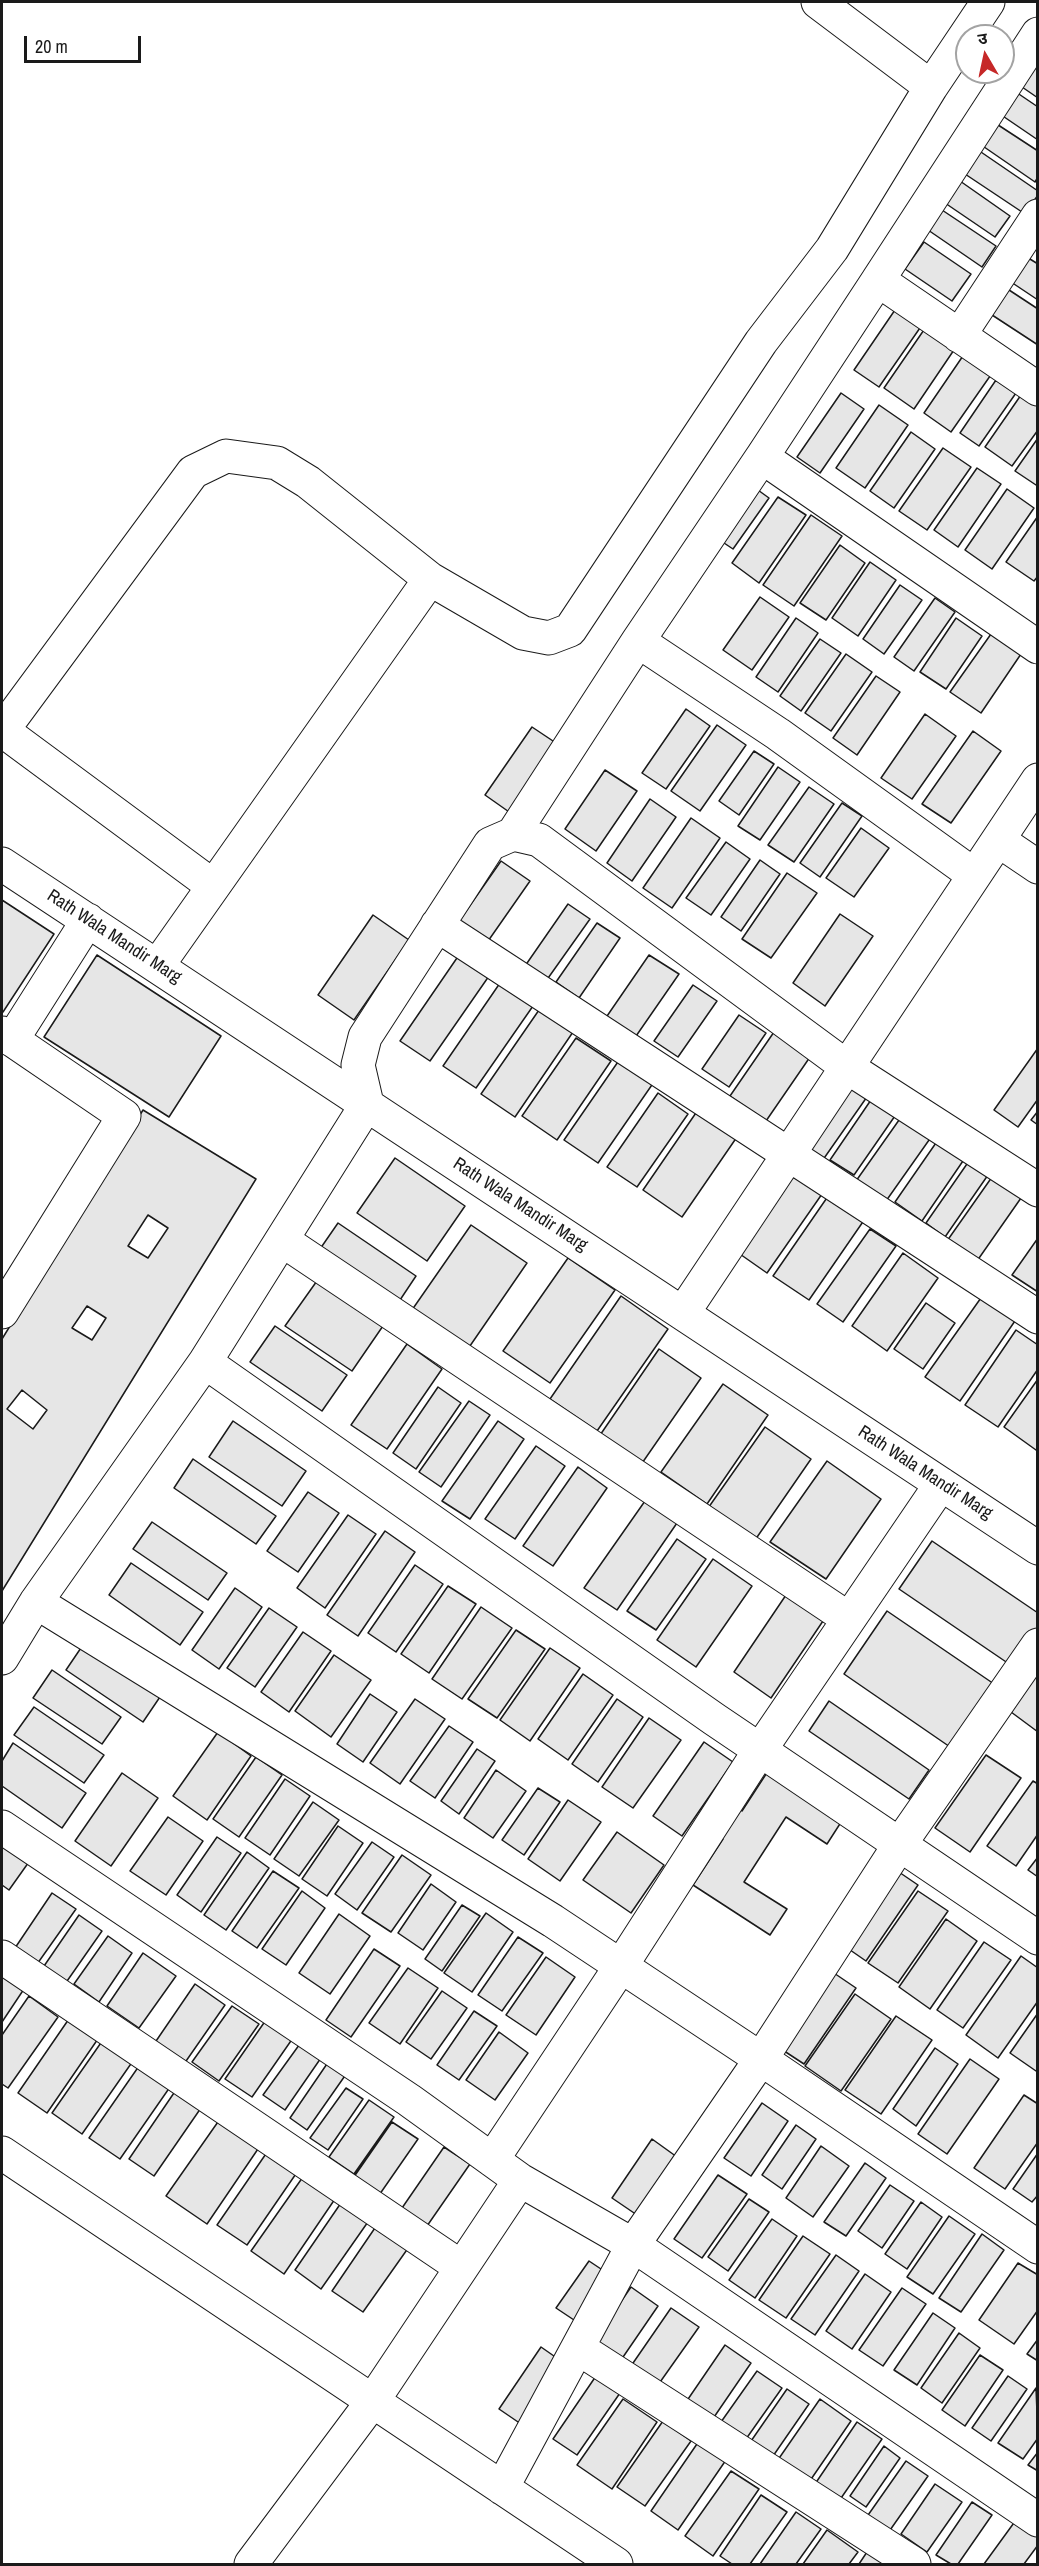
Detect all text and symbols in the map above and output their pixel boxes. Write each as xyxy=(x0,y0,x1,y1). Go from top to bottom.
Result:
scale bar xyxy=(27,24,144,62)
north arrow xyxy=(955,24,1015,84)
text: उ xyxy=(976,27,989,50)
text: 20 m xyxy=(35,34,68,59)
street label: Rath Wala Mandir Marg xyxy=(43,885,185,989)
street label: Rath Wala Mandir Marg xyxy=(449,1153,591,1257)
street label: Rath Wala Mandir Marg xyxy=(854,1421,996,1525)

